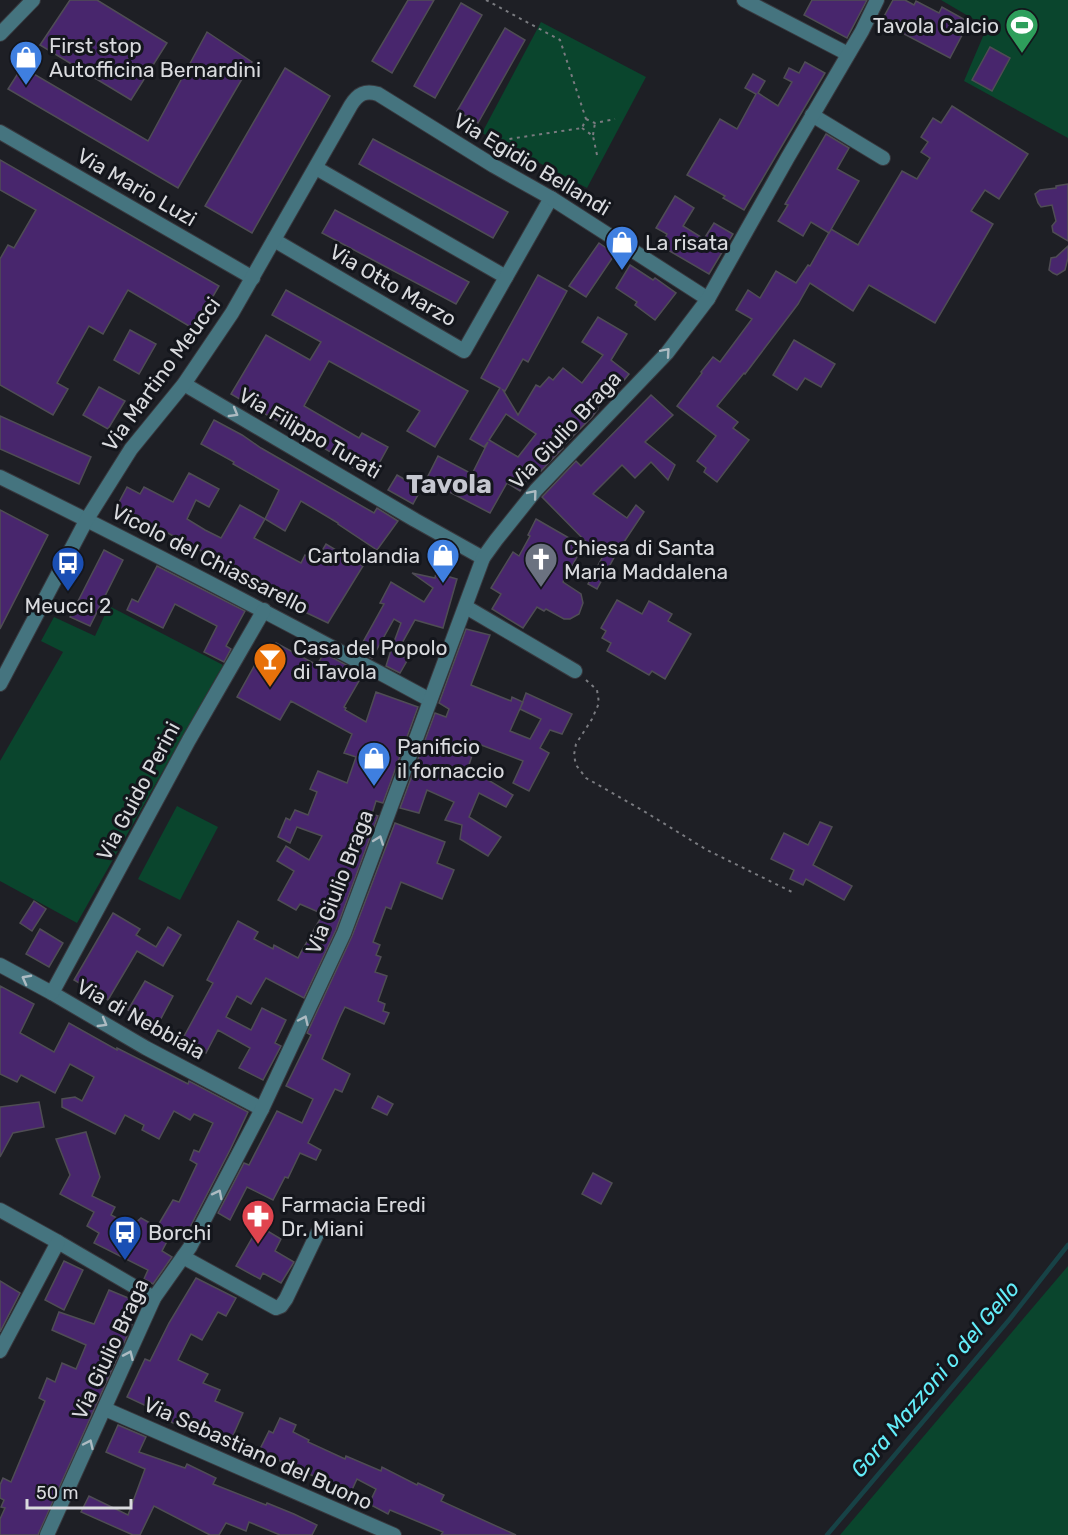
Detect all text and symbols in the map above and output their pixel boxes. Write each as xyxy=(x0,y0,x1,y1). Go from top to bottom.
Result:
sports icon: Tavola Calcio xyxy=(1004,7,1040,54)
place label: Tavola Calcio xyxy=(873,13,999,38)
place label: First stop Autofficina Bernardini xyxy=(49,33,261,82)
shop icon: First stop Autofficina Bernardini xyxy=(8,39,44,86)
street label: Via Egidio Bellandi xyxy=(449,107,615,221)
street label: Via Mario Luzi xyxy=(73,143,201,231)
shop icon: La risata xyxy=(604,224,640,271)
place label: La risata xyxy=(645,230,729,255)
street label: Via Otto Marzo xyxy=(325,239,461,331)
street label: Via Martino Meucci xyxy=(97,292,225,456)
one-way arrow xyxy=(659,348,670,359)
street label: Via Giulio Braga xyxy=(504,366,626,494)
street label: Via Filippo Turati xyxy=(234,382,386,484)
one-way arrow xyxy=(228,406,238,418)
district label: Tavola xyxy=(406,468,492,500)
one-way arrow xyxy=(525,490,536,501)
street label: Vicolo del Chiassarello xyxy=(107,498,313,620)
place label: Chiesa di Santa Maria Maddalena xyxy=(564,535,728,584)
shop icon: Cartolandia xyxy=(425,537,461,584)
church icon: Chiesa di Santa Maria Maddalena xyxy=(523,541,559,588)
place label: Cartolandia xyxy=(308,543,420,568)
bus stop icon: Meucci 2 xyxy=(50,545,86,592)
place label: Meucci 2 xyxy=(25,593,111,618)
place label: Casa del Popolo di Tavola xyxy=(293,635,448,684)
bar icon: Casa del Popolo di Tavola xyxy=(252,641,288,688)
street label: Via Guido Perini xyxy=(91,717,185,865)
place label: Panificio il fornaccio xyxy=(397,734,504,783)
shop icon: Panificio il fornaccio xyxy=(356,740,392,787)
street label: Via Giulio Braga xyxy=(300,806,378,958)
one-way arrow xyxy=(371,835,384,846)
street label: Via di Nebbiaia xyxy=(72,973,210,1065)
one-way arrow xyxy=(22,975,32,986)
one-way arrow xyxy=(97,1015,107,1027)
one-way arrow xyxy=(297,1015,309,1026)
one-way arrow xyxy=(210,1190,222,1201)
place label: Farmacia Eredi Dr. Miani xyxy=(281,1192,426,1241)
pharmacy icon: Farmacia Eredi Dr. Miani xyxy=(240,1198,276,1245)
bus stop icon: Borchi xyxy=(107,1214,143,1261)
place label: Borchi xyxy=(148,1220,211,1245)
street label: Via Giulio Braga xyxy=(66,1275,154,1423)
water label: Gora Mazzoni o del Gello xyxy=(845,1275,1025,1483)
one-way arrow xyxy=(121,1351,133,1362)
street label: Via Sebastiano del Buono xyxy=(140,1391,376,1515)
one-way arrow xyxy=(82,1439,94,1450)
scale bar xyxy=(27,1472,130,1510)
text: 50 m xyxy=(36,1482,79,1504)

